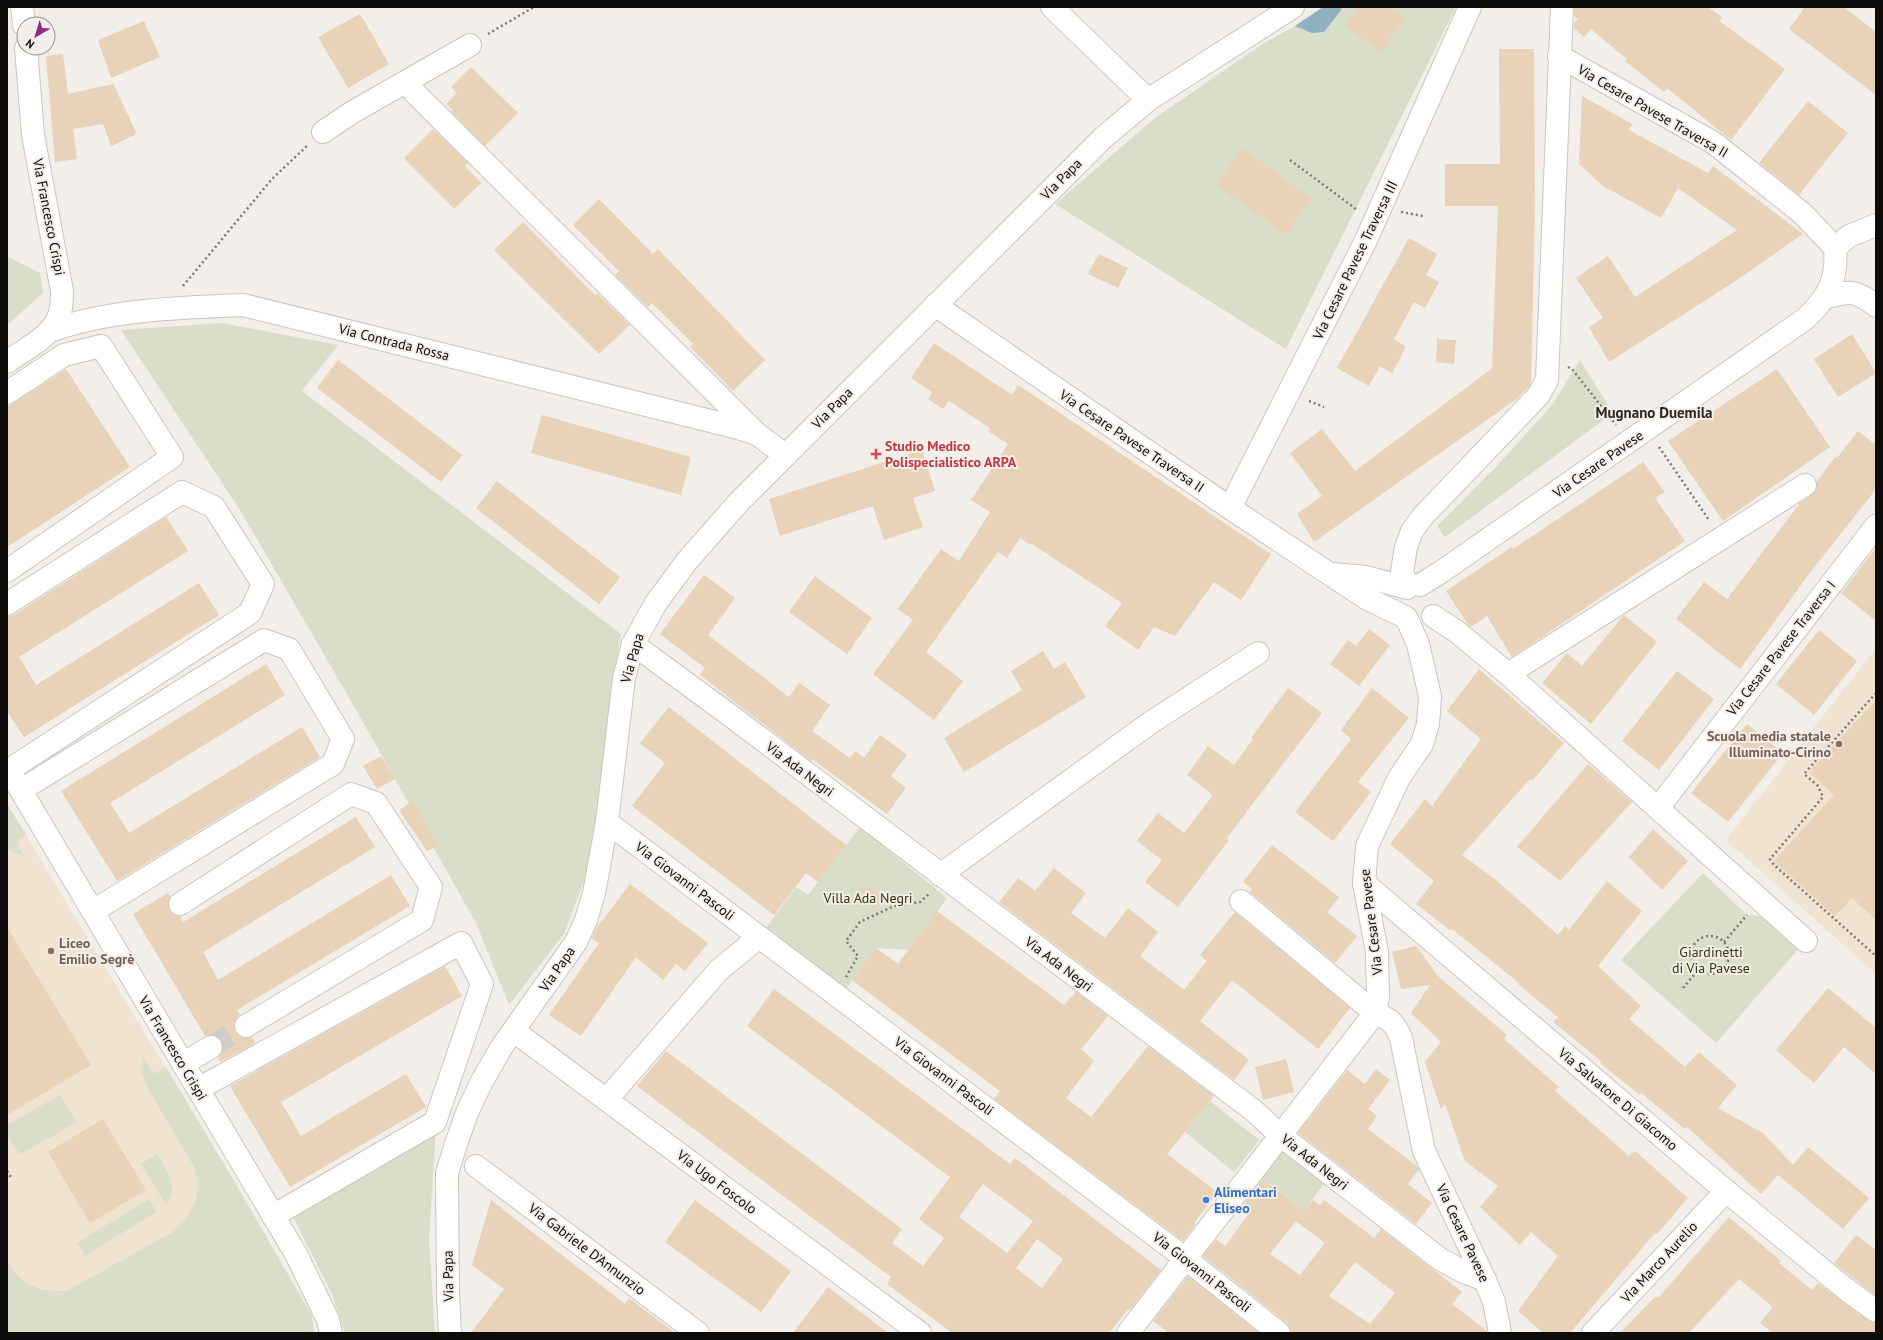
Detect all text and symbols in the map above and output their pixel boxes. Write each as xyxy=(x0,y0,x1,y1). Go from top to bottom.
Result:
north arrow xyxy=(16,16,56,56)
text: N xyxy=(23,36,37,52)
street label: Via Cesare Pavese Traversa II xyxy=(1574,60,1732,162)
street label: Via Papa xyxy=(1036,155,1085,204)
street label: Via Francesco Crispi xyxy=(29,156,69,277)
street label: Via Cesare Pavese Traversa III xyxy=(1308,177,1401,343)
street label: Via Contrada Rossa xyxy=(336,319,451,364)
street label: Via Papa xyxy=(807,384,856,433)
street label: Via Cesare Pavese Traversa II xyxy=(1055,385,1208,496)
district label: Mugnano Duemila xyxy=(1595,403,1713,422)
street label: Via Cesare Pavese xyxy=(1548,426,1647,502)
place label: Studio Medico Polispecialistico ARPA xyxy=(885,437,1017,471)
marker: Studio Medico Polispecialistico ARPA xyxy=(870,448,882,460)
street label: Via Cesare Pavese Traversa I xyxy=(1722,577,1839,720)
street label: Via Papa xyxy=(616,631,648,686)
place label: Scuola media statale Illuminato-Cirino xyxy=(1707,727,1831,761)
street label: Via Ada Negri xyxy=(762,737,838,800)
marker: Scuola media statale Illuminato-Cirino xyxy=(1834,739,1844,749)
street label: Via Giovanni Pascoli xyxy=(631,837,738,924)
street label: Via Cesare Pavese xyxy=(1356,868,1387,977)
park label: Villa Ada Negri xyxy=(823,889,912,907)
street label: Via Ada Negri xyxy=(1021,932,1097,995)
place label: Liceo Emilio Segrè xyxy=(59,934,134,968)
street label: Via Papa xyxy=(534,943,579,996)
park label: Giardinetti di Via Pavese xyxy=(1672,943,1750,977)
marker: Liceo Emilio Segrè xyxy=(46,946,56,956)
street label: Via Francesco Crispi xyxy=(134,992,211,1104)
street label: Via Giovanni Pascoli xyxy=(890,1032,997,1119)
street label: Via Salvatore Di Giacomo xyxy=(1554,1043,1681,1154)
street label: Via Ada Negri xyxy=(1277,1129,1352,1194)
street label: Via Ugo Foscolo xyxy=(672,1145,761,1218)
street label: Via Cesare Pavese xyxy=(1432,1180,1494,1285)
place label: Alimentari Eliseo xyxy=(1214,1183,1277,1217)
marker: Alimentari Eliseo xyxy=(1201,1195,1211,1205)
street label: Via Gabriele D'Annunzio xyxy=(524,1198,649,1299)
street label: Via Marco Aurelio xyxy=(1616,1218,1701,1307)
street label: Via Giovanni Pascoli xyxy=(1148,1227,1255,1316)
street label: Via Papa xyxy=(439,1250,457,1303)

